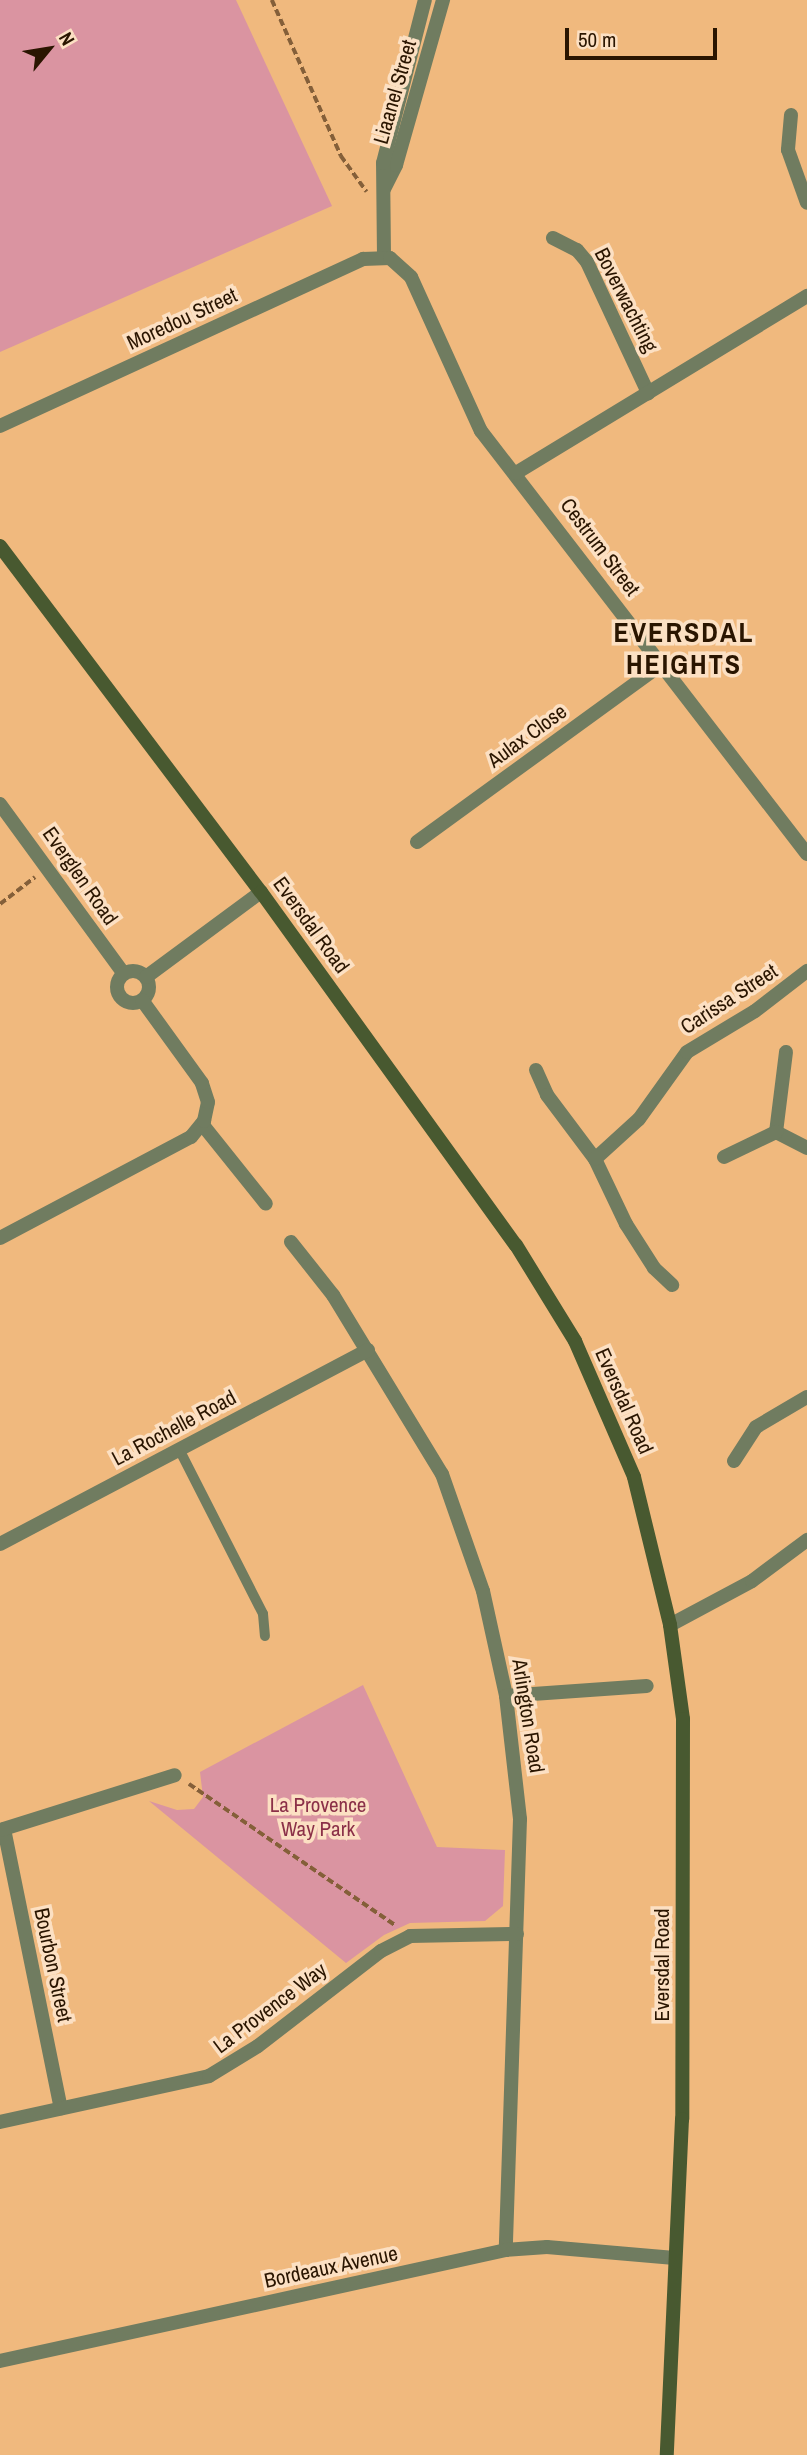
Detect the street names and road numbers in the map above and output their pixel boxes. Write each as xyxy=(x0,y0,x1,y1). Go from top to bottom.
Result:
street label: Liaanel Street xyxy=(368,37,422,147)
street label: Boverwachting xyxy=(589,244,663,356)
street label: Moredou Street xyxy=(123,282,241,356)
street label: Cestrum Street xyxy=(555,493,645,601)
street label: Aulax Close xyxy=(482,699,572,773)
street label: Everglen Road xyxy=(37,822,123,930)
street label: Eversdal Road xyxy=(268,872,354,978)
street label: Carissa Street xyxy=(676,958,782,1040)
street label: Eversdal Road xyxy=(590,1344,658,1458)
street label: La Rochelle Road xyxy=(108,1385,240,1471)
street label: Arlington Road xyxy=(507,1657,549,1775)
street label: Bourbon Street xyxy=(29,1906,77,2024)
street label: Eversdal Road xyxy=(649,1909,675,2021)
street label: La Provence Way xyxy=(208,1957,332,2059)
street label: Bordeaux Avenue xyxy=(262,2240,400,2294)

